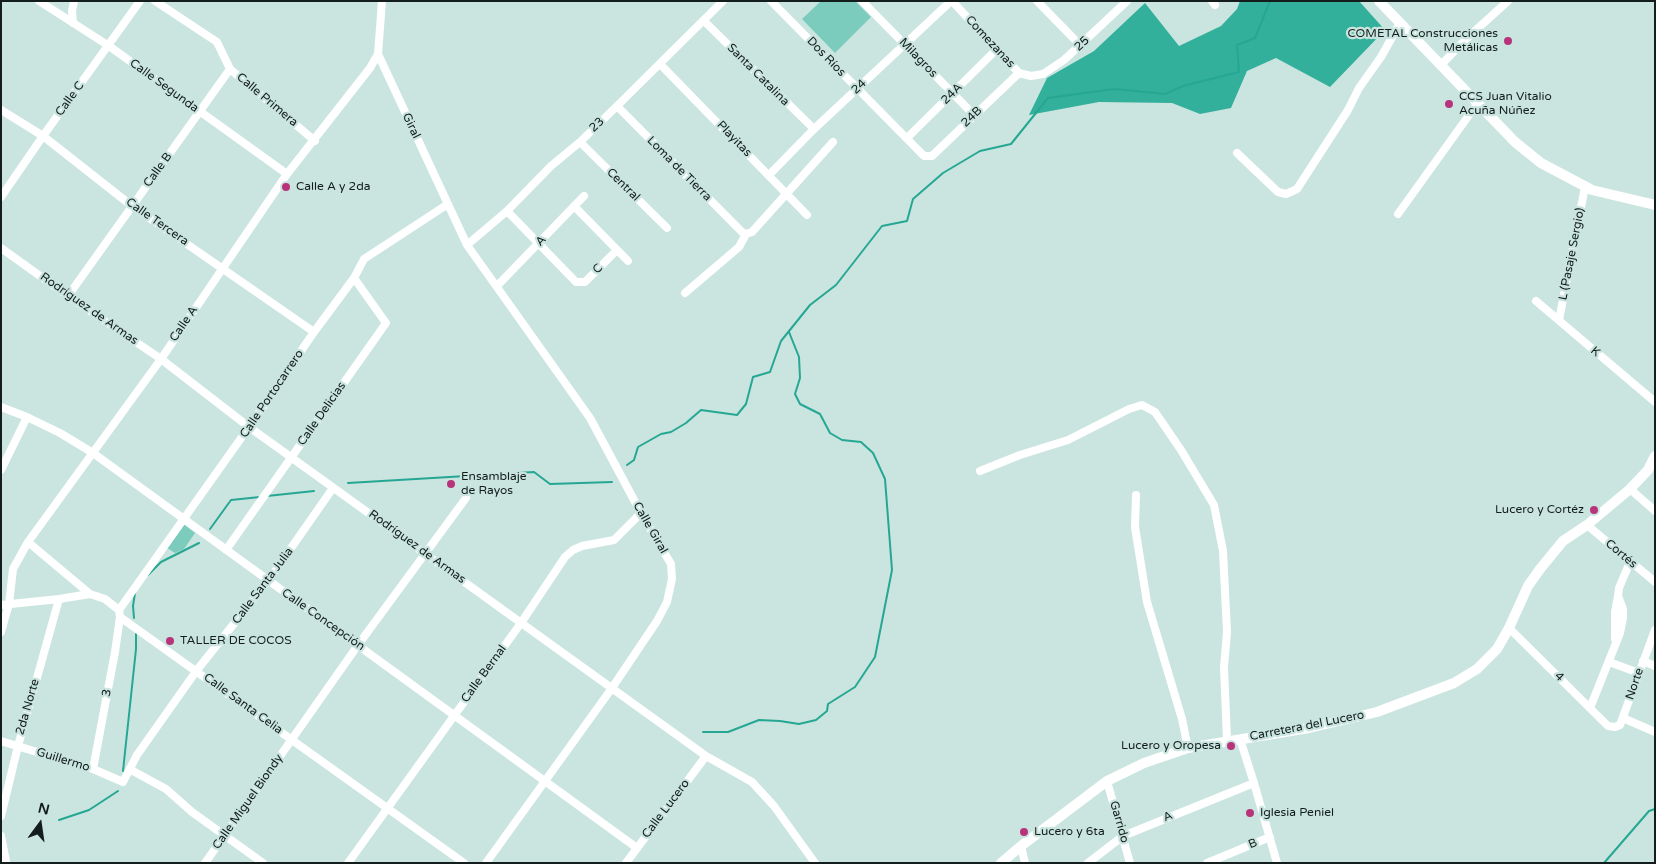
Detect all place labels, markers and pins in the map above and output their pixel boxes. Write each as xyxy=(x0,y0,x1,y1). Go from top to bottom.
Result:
place label: COMETAL Construcciones Metálicas xyxy=(1348,27,1498,55)
marker: COMETAL Construcciones Metálicas xyxy=(1502,35,1514,47)
place label: CCS Juan Vitalio Acuña Núñez xyxy=(1459,90,1552,118)
marker: CCS Juan Vitalio Acuña Núñez xyxy=(1443,98,1455,110)
place label: Calle A y 2da xyxy=(296,180,370,194)
marker: Calle A y 2da xyxy=(280,181,292,193)
place label: Ensamblaje de Rayos xyxy=(461,470,527,498)
marker: Ensamblaje de Rayos xyxy=(445,478,457,490)
place label: Lucero y Cortéz xyxy=(1495,503,1584,517)
marker: Lucero y Cortéz xyxy=(1588,504,1600,516)
place label: TALLER DE COCOS xyxy=(180,634,292,648)
marker: TALLER DE COCOS xyxy=(164,635,176,647)
place label: Lucero y Oropesa xyxy=(1121,739,1221,753)
marker: Lucero y Oropesa xyxy=(1225,740,1237,752)
place label: Iglesia Peniel xyxy=(1260,806,1334,820)
marker: Iglesia Peniel xyxy=(1244,807,1256,819)
place label: Lucero y 6ta xyxy=(1034,825,1105,839)
marker: Lucero y 6ta xyxy=(1018,826,1030,838)

